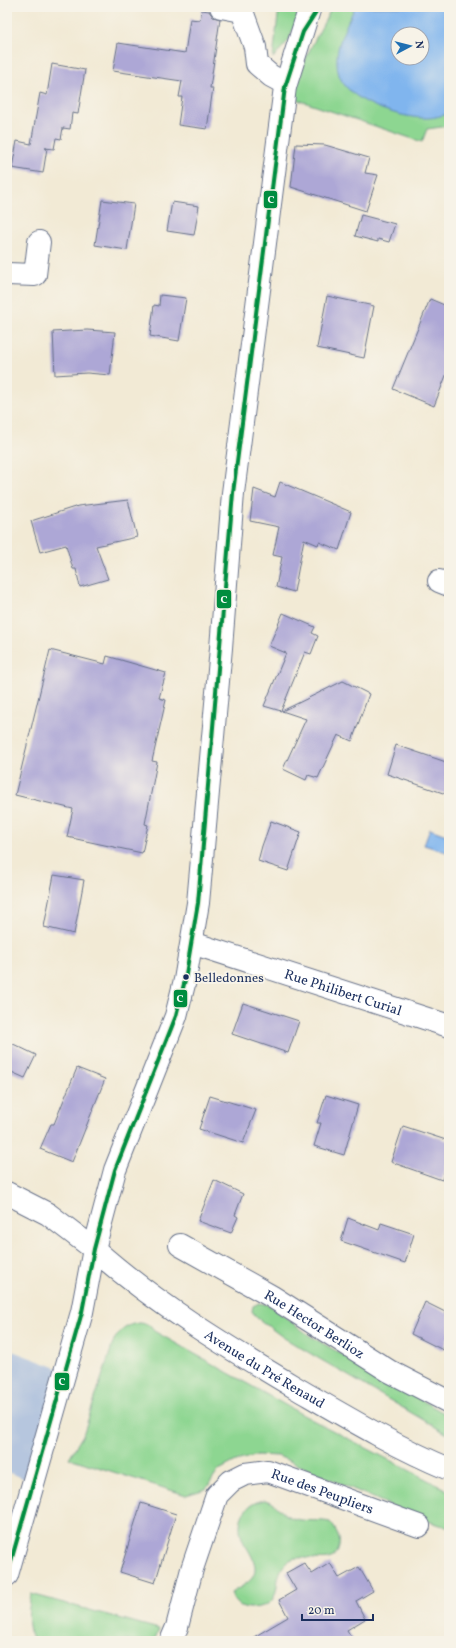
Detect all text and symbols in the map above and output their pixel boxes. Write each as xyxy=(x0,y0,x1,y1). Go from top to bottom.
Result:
north arrow xyxy=(390,26,430,66)
text: N xyxy=(411,40,426,50)
line badge: C xyxy=(263,190,278,209)
text: C xyxy=(267,193,275,208)
line badge: C xyxy=(216,589,232,609)
text: C xyxy=(220,593,228,608)
street label: Rue Philibert Curial xyxy=(282,965,404,1021)
place label: Belledonnes xyxy=(194,970,264,988)
marker: Belledonnes xyxy=(181,972,191,982)
line badge: C xyxy=(173,989,188,1008)
text: C xyxy=(176,992,184,1007)
street label: Rue Hector Berlioz xyxy=(260,1286,368,1364)
street label: Avenue du Pré Renaud xyxy=(200,1326,328,1414)
line badge: C xyxy=(54,1372,70,1391)
text: C xyxy=(58,1375,66,1390)
street label: Rue des Peupliers xyxy=(268,1465,376,1520)
scale bar xyxy=(302,1596,373,1622)
text: 20 m xyxy=(308,1603,335,1619)

